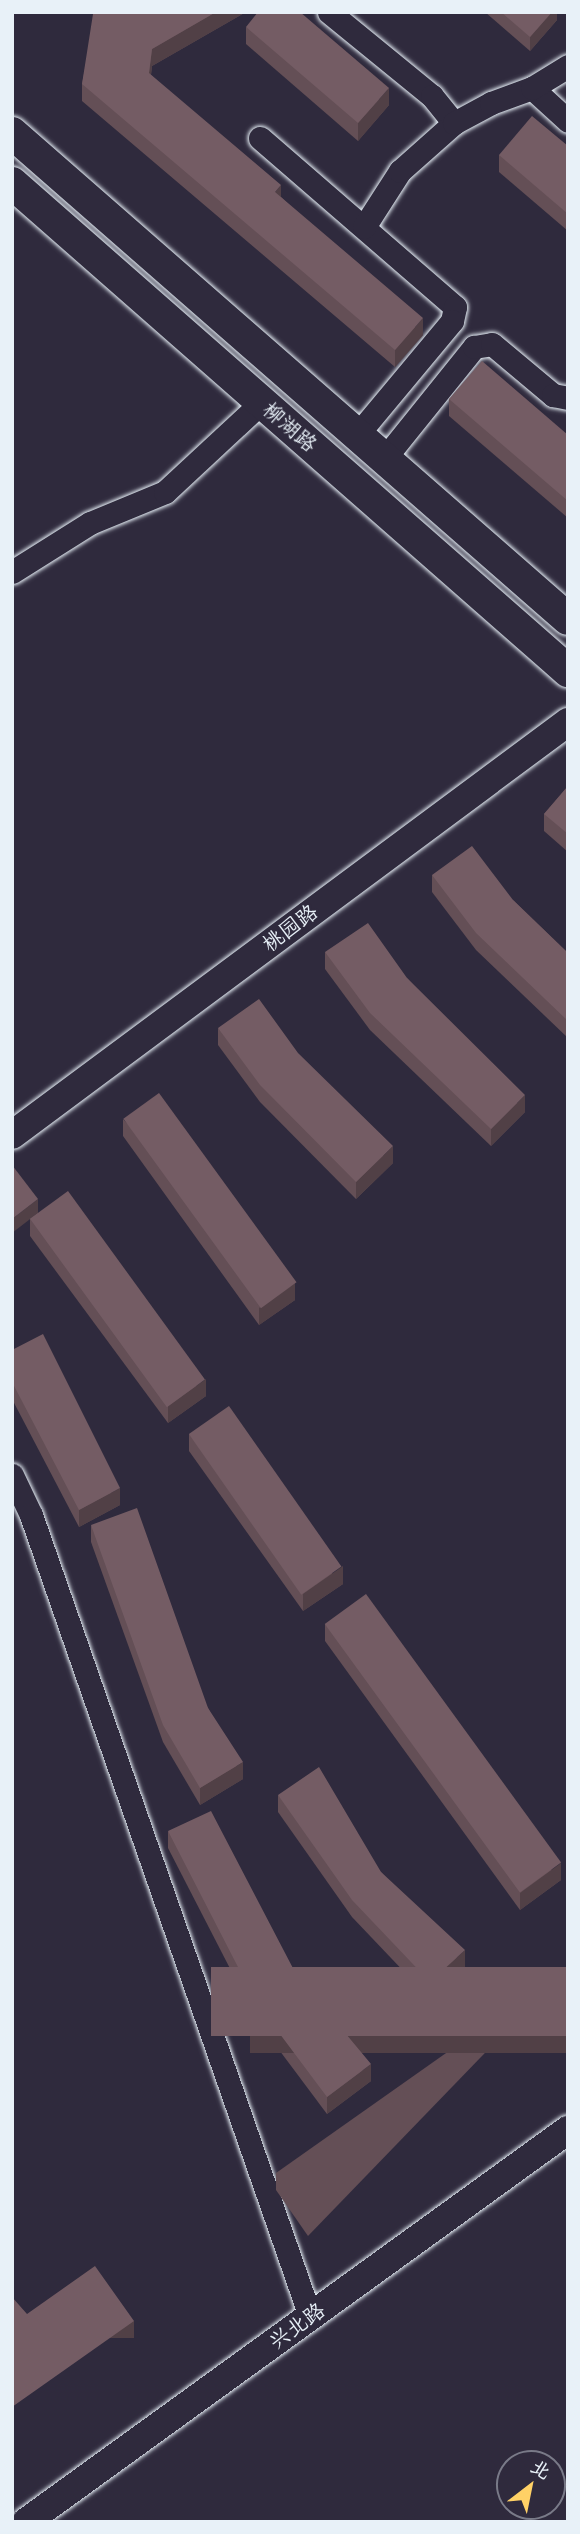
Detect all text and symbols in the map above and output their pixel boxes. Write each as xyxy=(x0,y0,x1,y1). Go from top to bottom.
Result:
street label: 柳湖路 xyxy=(258,397,322,457)
street label: 桃园路 xyxy=(257,899,323,957)
street label: 兴北路 xyxy=(264,2297,330,2355)
north arrow xyxy=(496,2450,566,2520)
text: 北 xyxy=(526,2453,556,2485)

